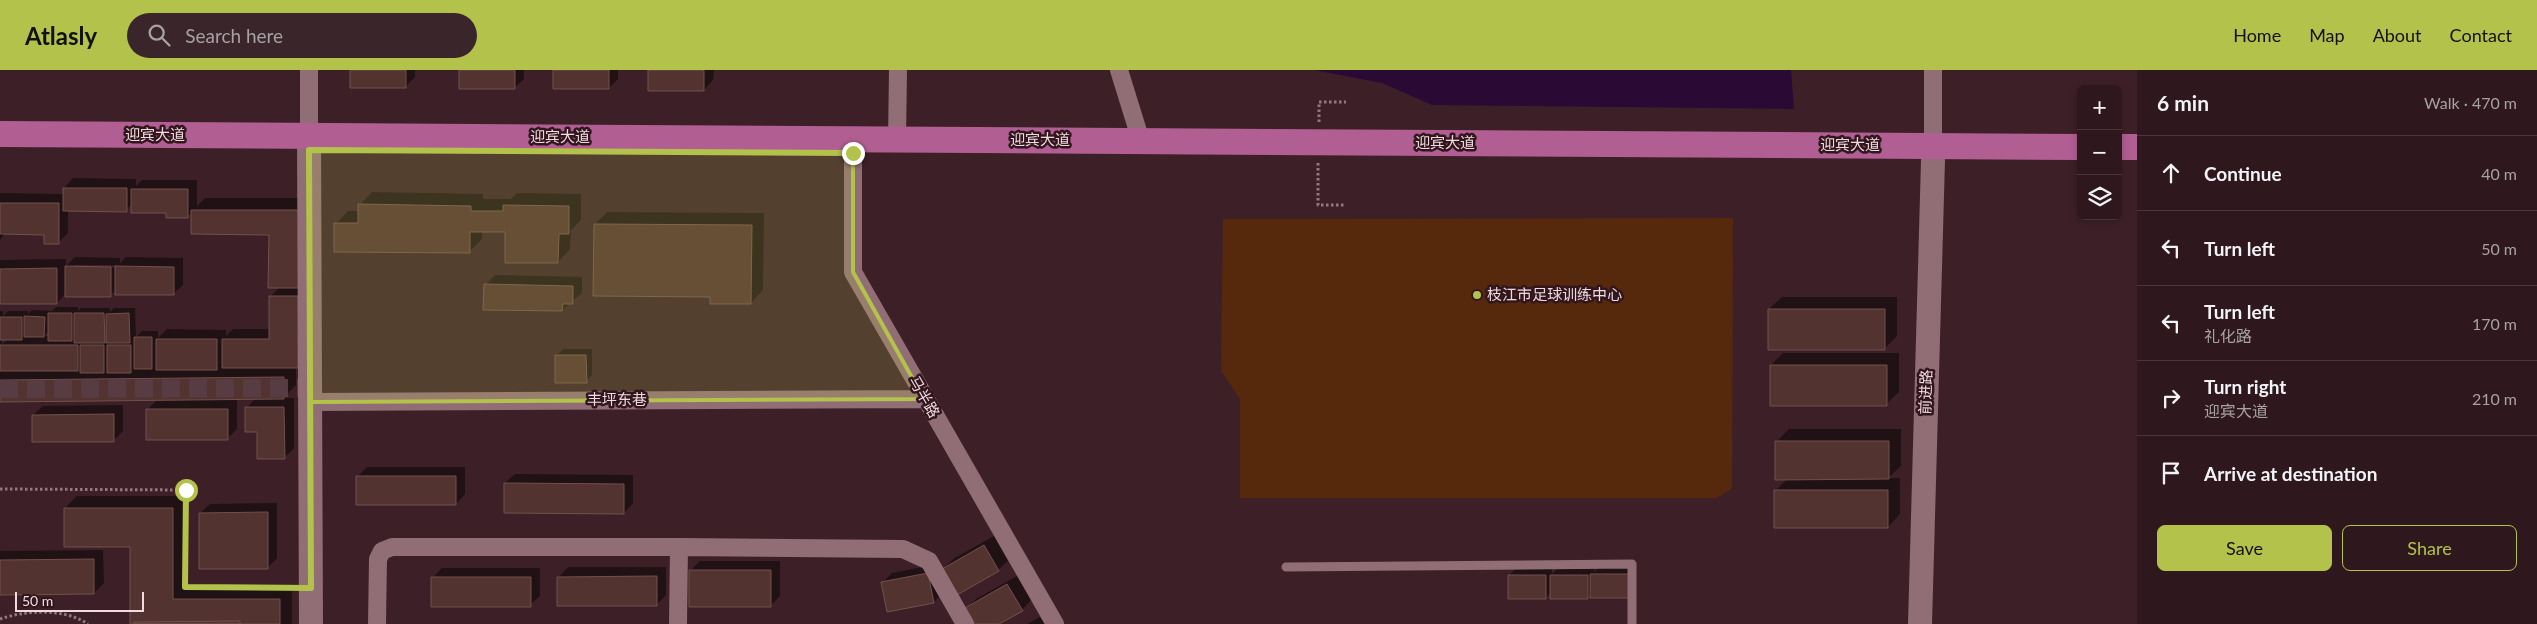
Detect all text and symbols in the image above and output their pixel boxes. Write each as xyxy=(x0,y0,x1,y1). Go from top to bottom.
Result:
search box xyxy=(127,13,477,58)
text: Atlasly xyxy=(25,21,97,50)
icon: search xyxy=(145,21,173,49)
text: Search here xyxy=(185,24,283,47)
text: Home xyxy=(2233,24,2281,46)
text: Map xyxy=(2309,24,2345,46)
text: About xyxy=(2373,24,2422,46)
text: Contact xyxy=(2450,24,2512,46)
map controls xyxy=(2077,85,2122,220)
button: + xyxy=(2077,85,2122,130)
text: 6 min xyxy=(2157,90,2209,115)
text: Walk · 470 m xyxy=(2424,93,2517,112)
street label: 迎宾大道 xyxy=(125,125,185,143)
street label: 迎宾大道 xyxy=(530,127,590,145)
street label: 迎宾大道 xyxy=(1010,130,1070,148)
button: − xyxy=(2077,130,2122,175)
street label: 迎宾大道 xyxy=(1415,133,1475,151)
street label: 迎宾大道 xyxy=(1820,135,1880,153)
route end xyxy=(842,142,865,165)
icon: ahead xyxy=(2157,159,2185,187)
text: Continue xyxy=(2204,162,2282,185)
text: 40 m xyxy=(2481,164,2517,183)
button: layers xyxy=(2077,175,2122,220)
icon: left xyxy=(2157,234,2185,262)
text: Turn left xyxy=(2204,237,2275,260)
text: 50 m xyxy=(2481,239,2517,258)
place label: 枝江市足球训练中心 xyxy=(1487,285,1622,303)
marker: 枝江市足球训练中心 xyxy=(1471,289,1483,301)
text: Turn left xyxy=(2204,300,2275,323)
icon: left xyxy=(2157,309,2185,337)
text: 170 m xyxy=(2472,314,2517,333)
text: 礼化路 xyxy=(2204,326,2252,345)
street label: 前进路 xyxy=(1915,369,1935,415)
street label: 马半路 xyxy=(906,373,944,420)
text: Turn right xyxy=(2204,375,2286,398)
icon: right xyxy=(2157,384,2185,412)
text: 210 m xyxy=(2472,389,2517,408)
street label: 丰坪东巷 xyxy=(587,390,647,408)
text: 迎宾大道 xyxy=(2204,401,2268,420)
icon: arrive xyxy=(2157,459,2185,487)
text: Arrive at destination xyxy=(2204,462,2377,485)
route start xyxy=(175,479,198,502)
button: Save xyxy=(2157,525,2332,571)
button: Share xyxy=(2342,525,2517,571)
scale bar xyxy=(15,589,144,612)
text: 50 m xyxy=(22,592,53,609)

